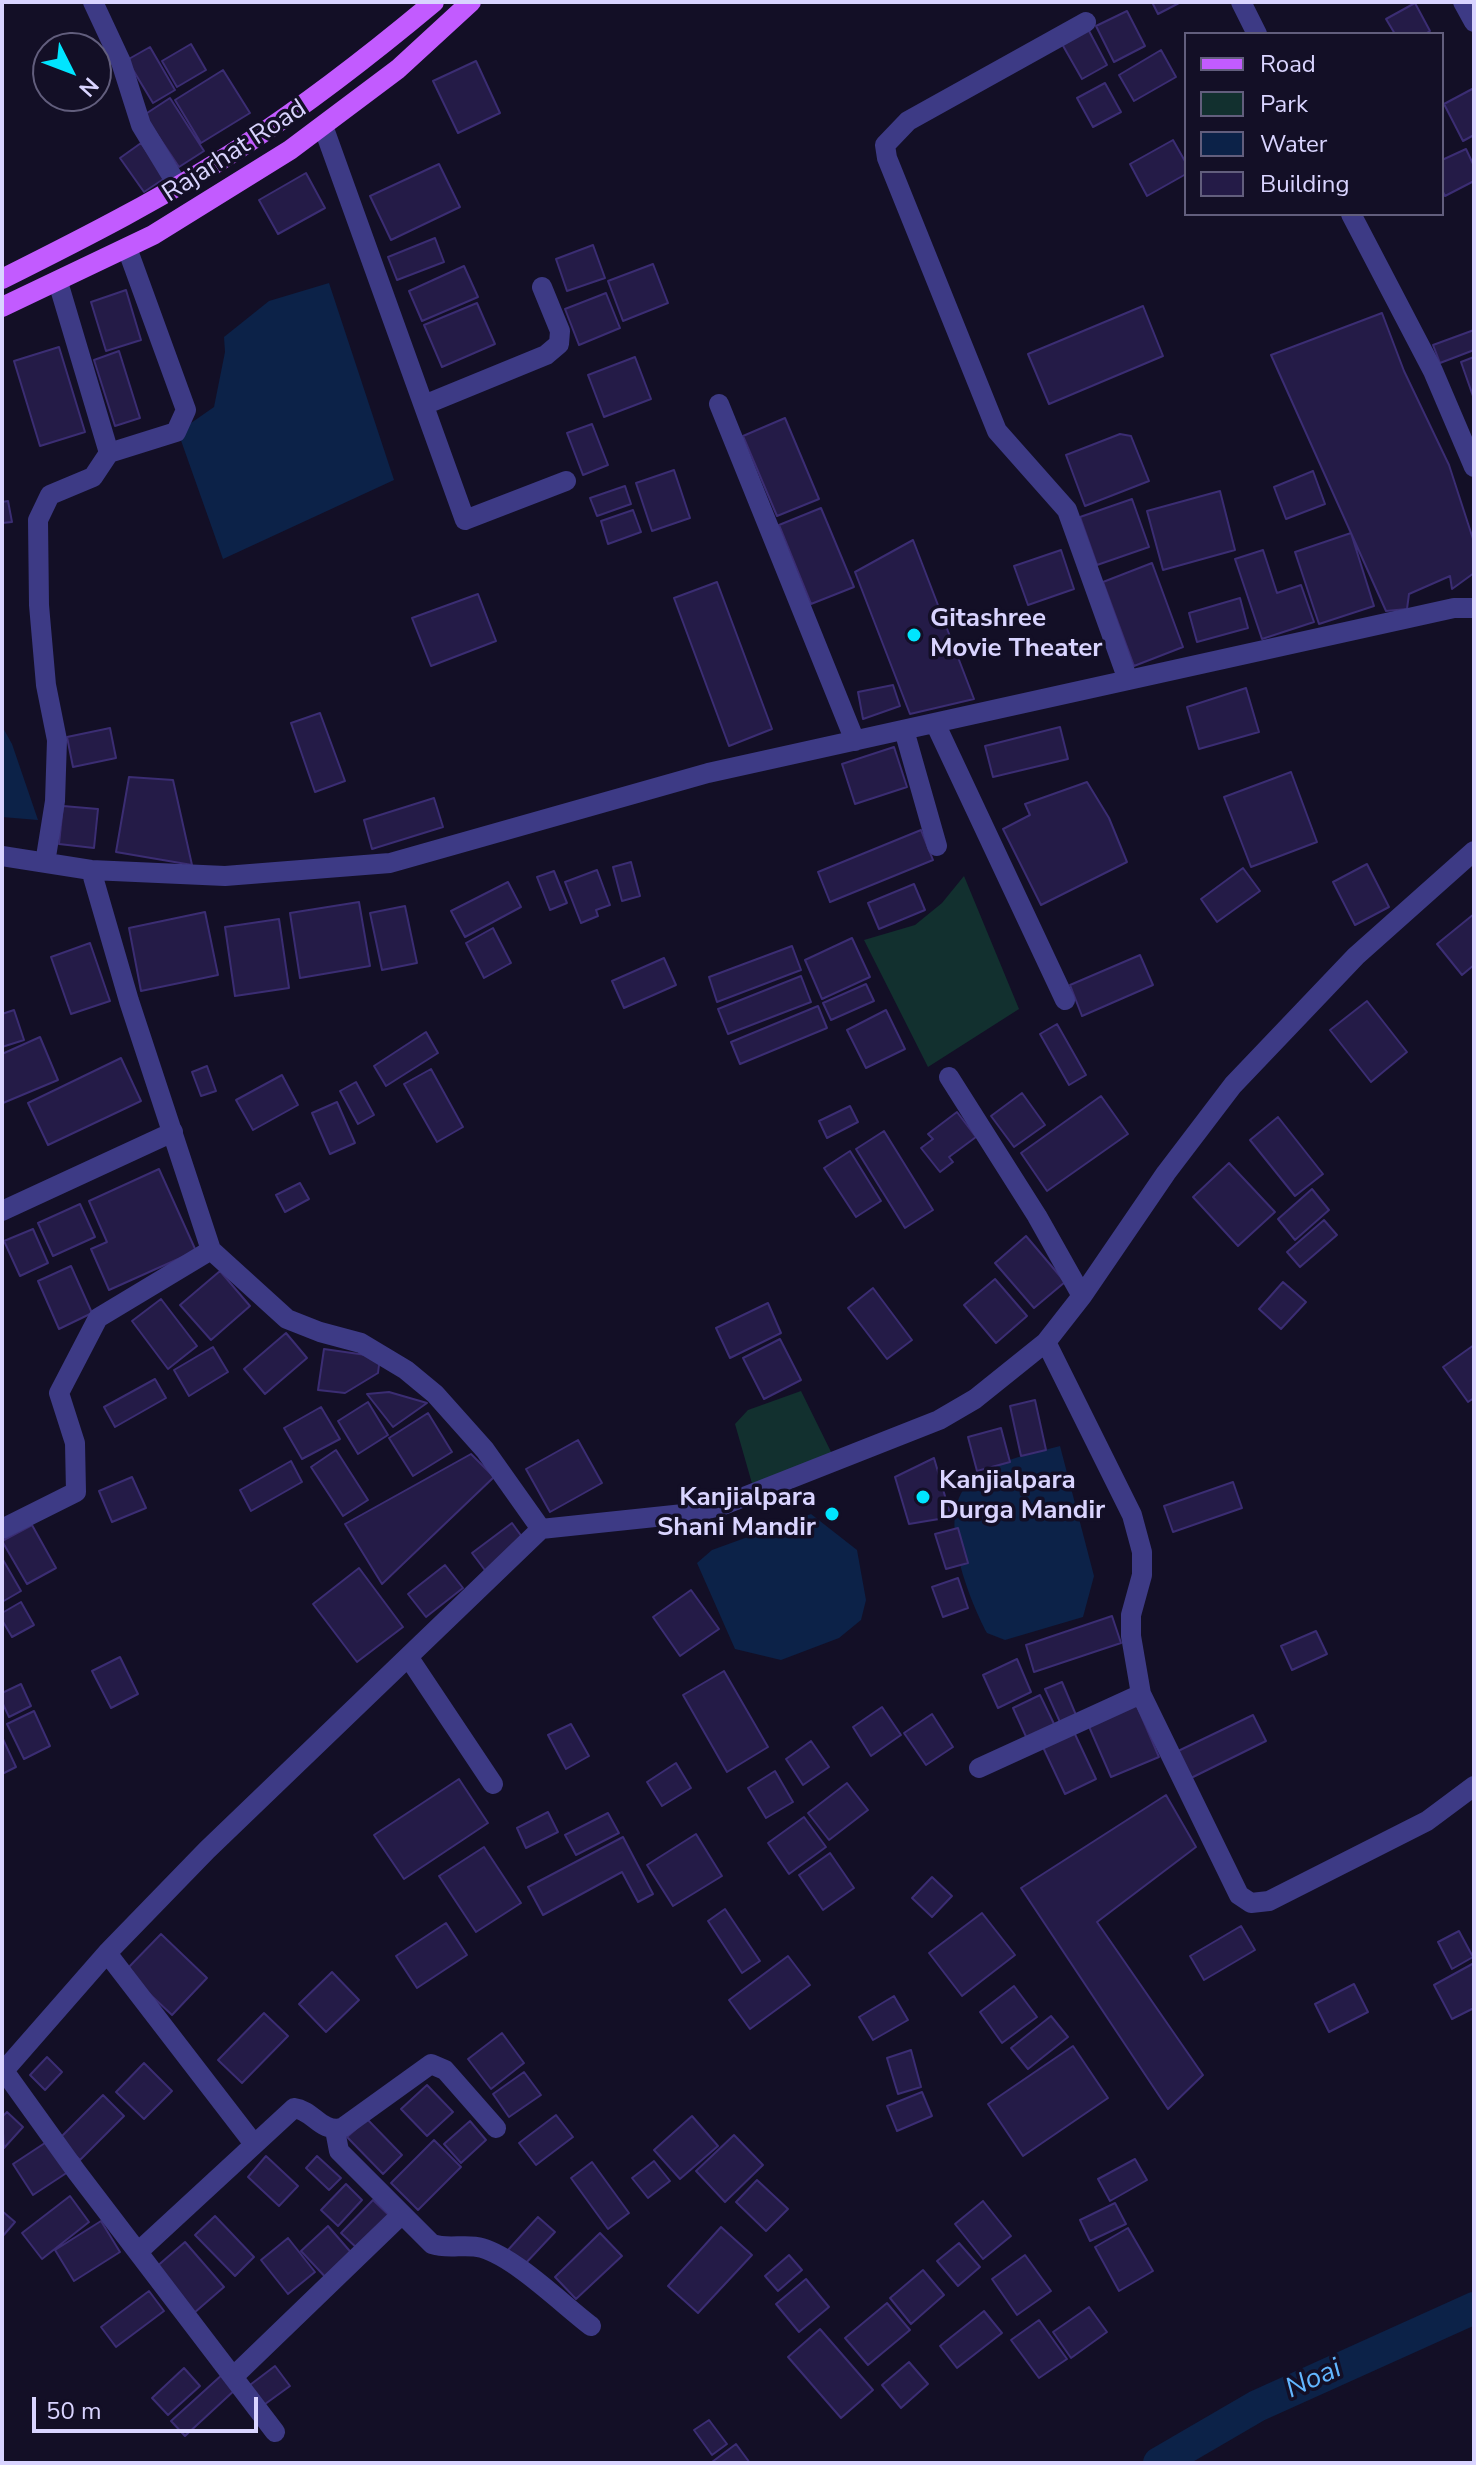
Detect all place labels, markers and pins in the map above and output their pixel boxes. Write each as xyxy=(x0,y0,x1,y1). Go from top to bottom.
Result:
place label: Gitashree Movie Theater xyxy=(930,604,1103,666)
marker: Gitashree Movie Theater xyxy=(905,626,923,644)
place label: Kanjialpara Durga Mandir xyxy=(939,1466,1105,1528)
place label: Kanjialpara Shani Mandir xyxy=(657,1483,816,1544)
marker: Kanjialpara Durga Mandir xyxy=(914,1488,932,1506)
marker: Kanjialpara Shani Mandir xyxy=(823,1505,841,1523)

